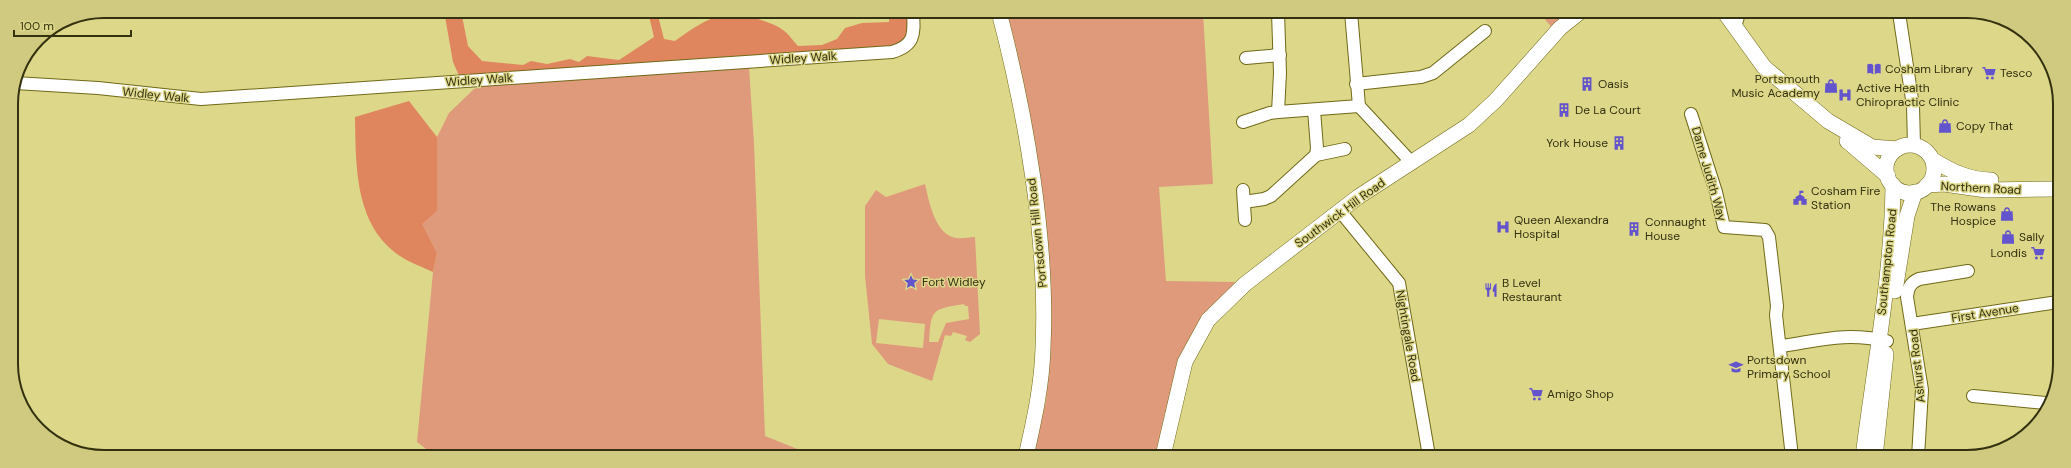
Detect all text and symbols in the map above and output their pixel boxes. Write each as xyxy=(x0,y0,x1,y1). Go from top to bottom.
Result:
scale bar xyxy=(14,12,131,38)
text: 100 m xyxy=(20,18,54,34)
street label: Widley Walk xyxy=(769,48,837,68)
library icon: Cosham Library xyxy=(1866,61,1882,77)
place label: Cosham Library xyxy=(1885,61,1973,77)
supermarket icon: Tesco xyxy=(1981,65,1997,81)
place label: Tesco xyxy=(2000,65,2032,81)
street label: Widley Walk xyxy=(445,70,513,90)
place label: Portsmouth Music Academy xyxy=(1732,71,1820,101)
building icon: Oasis xyxy=(1579,76,1595,92)
place label: Oasis xyxy=(1598,76,1629,92)
shop icon: Portsmouth Music Academy xyxy=(1823,78,1839,94)
place label: Active Health Chiropractic Clinic xyxy=(1856,80,1959,110)
street label: Widley Walk xyxy=(122,84,190,106)
hospital icon: Active Health Chiropractic Clinic xyxy=(1837,87,1853,103)
building icon: De La Court xyxy=(1556,102,1572,118)
place label: De La Court xyxy=(1575,102,1641,118)
shop icon: Copy That xyxy=(1937,118,1953,134)
place label: Copy That xyxy=(1956,118,2014,134)
street label: Dame Judith Way xyxy=(1688,125,1730,223)
place label: York House xyxy=(1546,135,1608,151)
building icon: York House xyxy=(1611,135,1627,151)
street label: Southwick Hill Road xyxy=(1292,175,1388,251)
street label: Portsdown Hill Road xyxy=(1023,177,1051,289)
street label: Northern Road xyxy=(1940,178,2022,198)
place label: Cosham Fire Station xyxy=(1811,183,1881,213)
public building icon: Cosham Fire Station xyxy=(1792,190,1808,206)
place label: The Rowans Hospice xyxy=(1930,199,1996,229)
shop icon: The Rowans Hospice xyxy=(1999,206,2015,222)
street label: Southampton Road xyxy=(1873,208,1901,316)
place label: Queen Alexandra Hospital xyxy=(1514,212,1609,242)
place label: Connaught House xyxy=(1645,214,1706,244)
hospital icon: Queen Alexandra Hospital xyxy=(1495,219,1511,235)
building icon: Connaught House xyxy=(1626,221,1642,237)
shop icon: Sally xyxy=(2000,229,2016,245)
place label: Sally xyxy=(2019,229,2045,245)
place label: Londis xyxy=(1990,245,2027,261)
supermarket icon: Londis xyxy=(2030,245,2046,261)
place icon: Fort Widley xyxy=(903,274,919,290)
place label: Fort Widley xyxy=(922,274,986,290)
place label: B Level Restaurant xyxy=(1502,275,1562,305)
restaurant icon: B Level Restaurant xyxy=(1483,282,1499,298)
street label: Nightingale Road xyxy=(1392,289,1424,383)
street label: First Avenue xyxy=(1950,300,2020,326)
street label: Ashurst Road xyxy=(1905,328,1929,404)
place label: Portsdown Primary School xyxy=(1747,352,1830,382)
school or university icon: Portsdown Primary School xyxy=(1728,359,1744,375)
supermarket icon: Amigo Shop xyxy=(1528,386,1544,402)
place label: Amigo Shop xyxy=(1547,386,1614,402)

